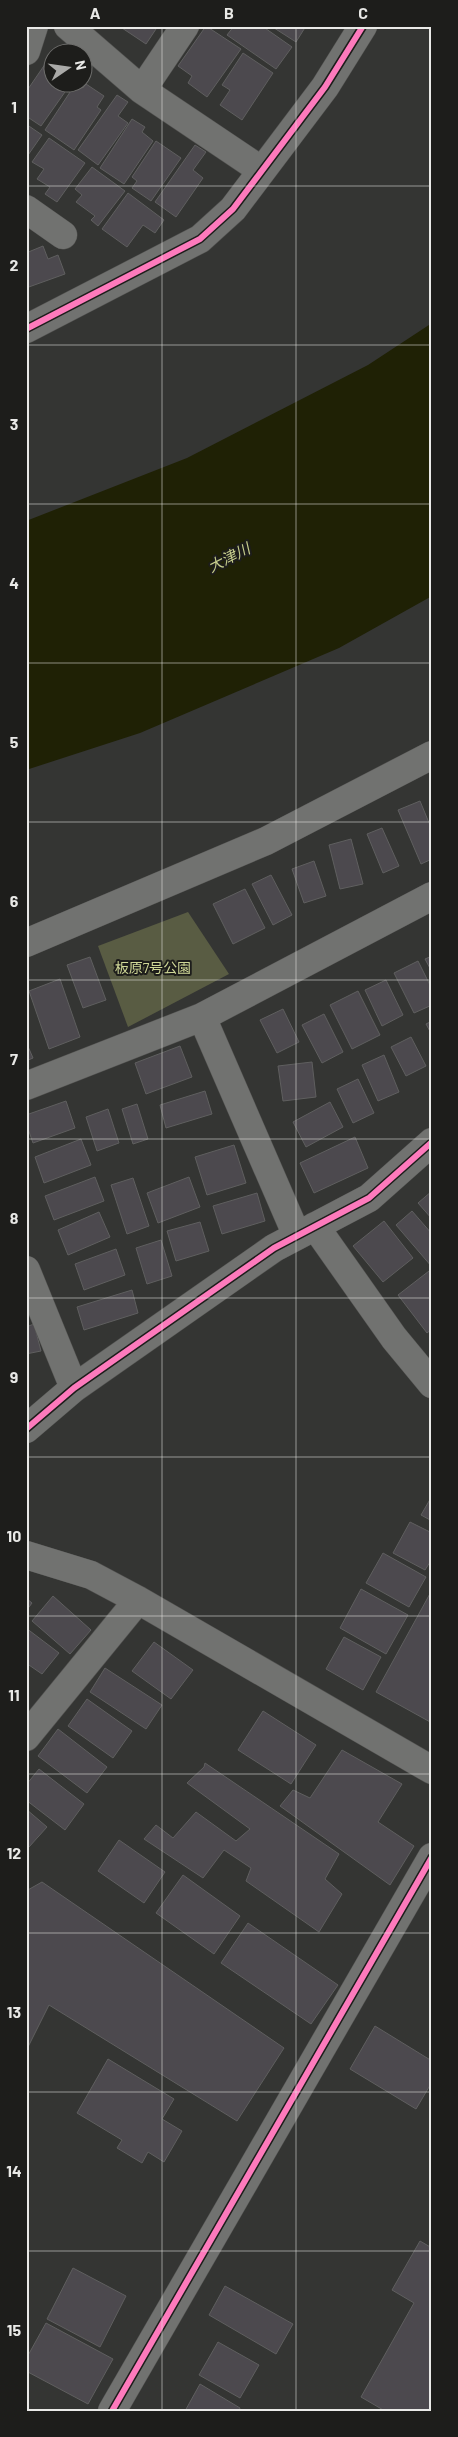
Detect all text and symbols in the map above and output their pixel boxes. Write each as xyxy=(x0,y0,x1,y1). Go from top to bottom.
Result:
text: A xyxy=(90,3,101,22)
text: B xyxy=(224,3,234,22)
text: C xyxy=(358,3,368,22)
north arrow xyxy=(42,42,92,92)
text: N xyxy=(72,59,90,71)
text: 1 xyxy=(11,97,17,116)
text: 2 xyxy=(10,255,19,274)
text: 3 xyxy=(10,414,18,433)
water label: 大津川 xyxy=(204,538,254,575)
text: 4 xyxy=(9,573,19,592)
text: 5 xyxy=(10,732,19,751)
text: 6 xyxy=(10,891,19,910)
park label: 板原7号公園 xyxy=(115,959,191,976)
text: 7 xyxy=(10,1049,18,1068)
text: 8 xyxy=(10,1208,19,1227)
text: 9 xyxy=(10,1367,18,1386)
text: 10 xyxy=(7,1526,21,1545)
text: 11 xyxy=(8,1685,20,1704)
text: 12 xyxy=(7,1843,21,1862)
text: 13 xyxy=(7,2002,21,2021)
text: 14 xyxy=(6,2161,22,2180)
text: 15 xyxy=(7,2320,22,2339)

